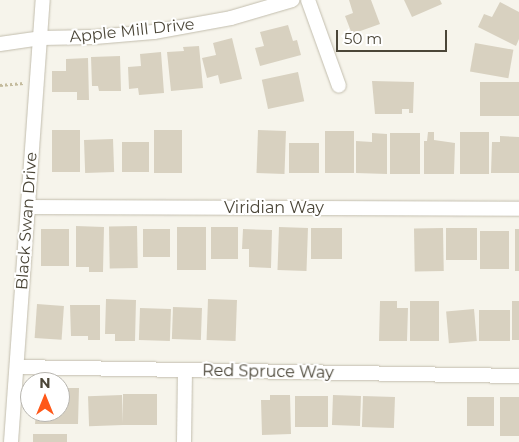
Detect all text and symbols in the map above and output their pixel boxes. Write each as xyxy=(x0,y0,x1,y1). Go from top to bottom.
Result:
street label: Apple Mill Drive xyxy=(69,15,195,47)
scale bar xyxy=(339,20,450,52)
text: 50 m xyxy=(344,29,382,48)
street label: Black Swan Drive xyxy=(13,151,41,291)
street label: Viridian Way xyxy=(224,198,324,218)
street label: Red Spruce Way xyxy=(202,361,334,383)
north arrow xyxy=(20,372,70,422)
text: N xyxy=(39,374,51,392)

